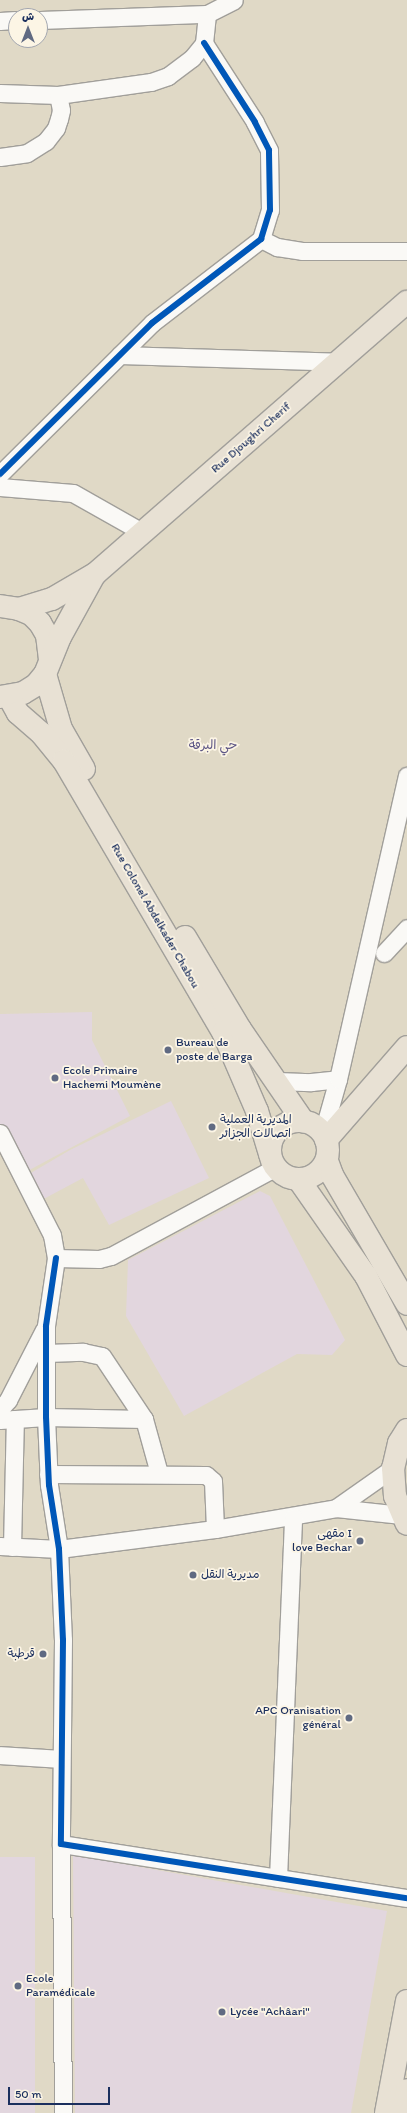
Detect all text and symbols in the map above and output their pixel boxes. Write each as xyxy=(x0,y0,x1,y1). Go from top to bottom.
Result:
north arrow xyxy=(8,8,48,48)
text: ش xyxy=(22,10,34,23)
street label: Rue Djoughri Cherif xyxy=(208,399,294,477)
district label: حي البرقة xyxy=(189,737,237,753)
street label: Rue Colonel Abdelkader Chabou xyxy=(108,841,202,991)
place label: Bureau de poste de Barga xyxy=(176,1036,252,1064)
marker: Bureau de poste de Barga xyxy=(163,1045,173,1055)
place label: Ecole Primaire Hachemi Moumène xyxy=(63,1064,161,1092)
marker: Ecole Primaire Hachemi Moumène xyxy=(50,1073,60,1083)
place label: المديرية العملية اتصالات الجزائر xyxy=(220,1113,292,1141)
marker: المديرية العملية اتصالات الجزائر xyxy=(207,1122,217,1132)
place label: مقهى I love Bechar xyxy=(293,1527,352,1555)
marker: مقهى I love Bechar xyxy=(355,1536,365,1546)
place label: مديرية النقل xyxy=(201,1568,259,1582)
marker: مديرية النقل xyxy=(188,1570,198,1580)
place label: قرطبة xyxy=(7,1647,35,1661)
marker: قرطبة xyxy=(38,1649,48,1659)
place label: APC Oranisation général xyxy=(255,1704,341,1732)
marker: APC Oranisation général xyxy=(344,1713,354,1723)
place label: Ecole Paramédicale xyxy=(26,1972,95,2000)
marker: Ecole Paramédicale xyxy=(13,1981,23,1991)
place label: Lycée "Achâari" xyxy=(230,2005,310,2019)
marker: Lycée "Achâari" xyxy=(217,2007,227,2017)
scale bar xyxy=(10,2079,112,2105)
text: 50 m xyxy=(15,2087,41,2101)

